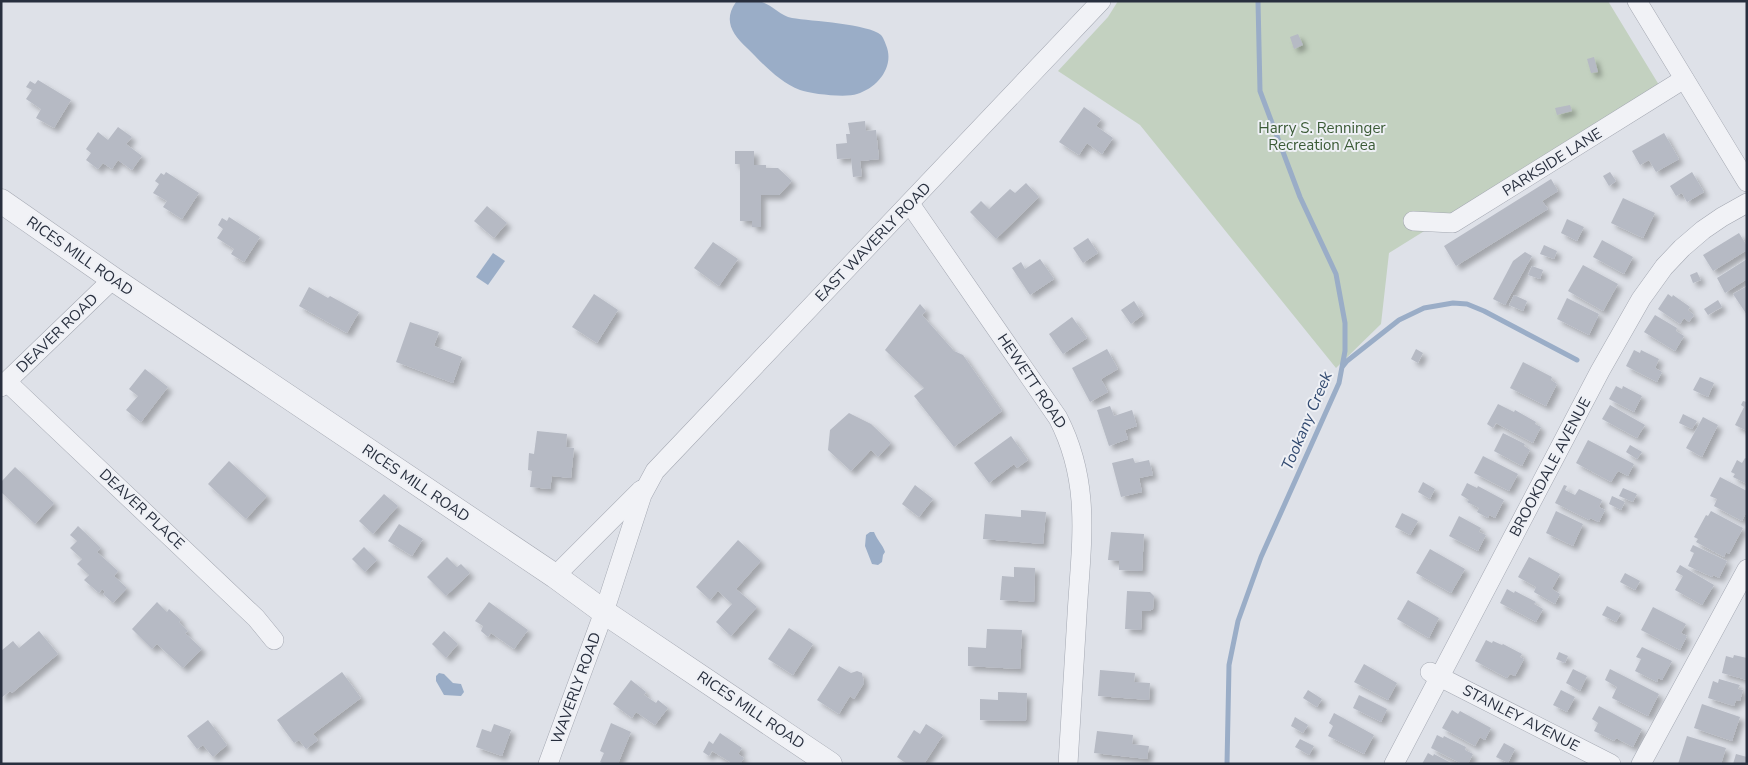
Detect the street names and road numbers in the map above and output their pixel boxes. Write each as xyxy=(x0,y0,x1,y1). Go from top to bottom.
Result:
street label: PARKSIDE LANE xyxy=(1498,123,1606,201)
street label: EAST WAVERLY ROAD xyxy=(811,178,935,306)
street label: RICES MILL ROAD xyxy=(23,212,137,300)
street label: DEAVER ROAD xyxy=(12,289,102,377)
street label: HEWETT ROAD xyxy=(993,330,1071,432)
street label: BROOKDALE AVENUE xyxy=(1505,394,1595,540)
street label: RICES MILL ROAD xyxy=(358,440,474,526)
street label: DEAVER PLACE xyxy=(95,464,189,554)
street label: WAVERLY ROAD xyxy=(547,629,605,747)
street label: RICES MILL ROAD xyxy=(693,667,809,753)
street label: STANLEY AVENUE xyxy=(1459,680,1583,756)

